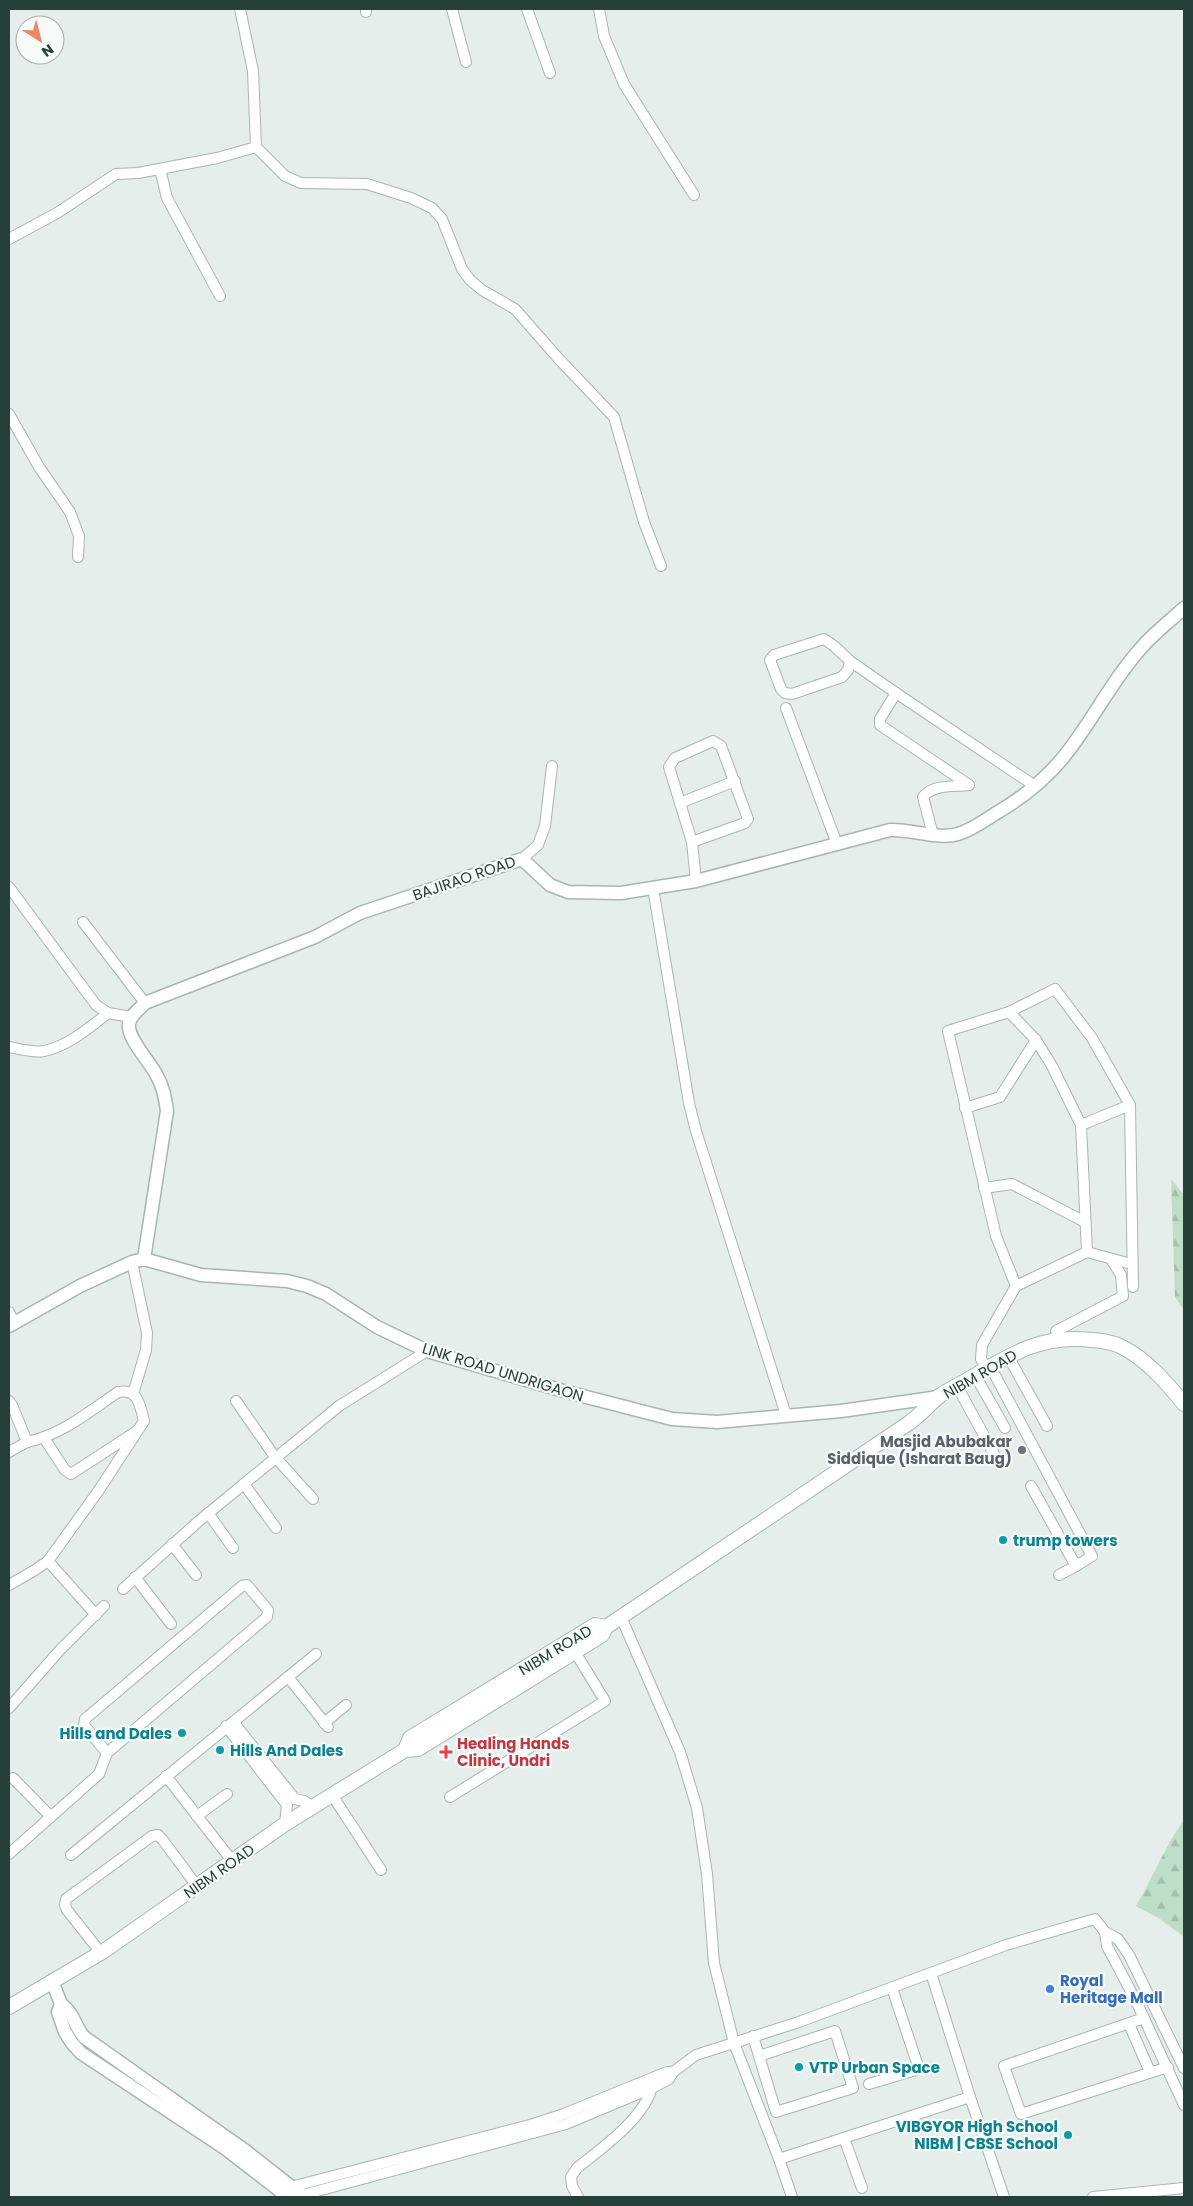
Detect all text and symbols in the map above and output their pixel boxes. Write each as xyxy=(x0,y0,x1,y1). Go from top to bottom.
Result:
north arrow xyxy=(15,15,65,65)
text: N xyxy=(38,39,58,62)
street label: BAJIRAO ROAD xyxy=(410,851,518,905)
street label: LINK ROAD UNDRIGAON xyxy=(420,1337,586,1407)
street label: NIBM ROAD xyxy=(939,1344,1021,1404)
place label: Masjid Abubakar Siddique (Isharat Baug) xyxy=(827,1431,1013,1469)
marker: Masjid Abubakar Siddique (Isharat Baug) xyxy=(1016,1444,1028,1456)
place label: trump towers xyxy=(1013,1530,1118,1551)
marker: trump towers xyxy=(997,1534,1009,1546)
street label: NIBM ROAD xyxy=(514,1620,596,1680)
place label: Hills and Dales xyxy=(59,1723,172,1744)
marker: Hills and Dales xyxy=(176,1727,188,1739)
place label: Healing Hands Clinic, Undri xyxy=(457,1733,570,1771)
place label: Hills And Dales xyxy=(230,1740,343,1761)
marker: Hills And Dales xyxy=(214,1744,226,1756)
marker: Healing Hands Clinic, Undri xyxy=(439,1745,453,1759)
street label: NIBM ROAD xyxy=(179,1839,259,1903)
place label: Royal Heritage Mall xyxy=(1060,1970,1163,2008)
marker: Royal Heritage Mall xyxy=(1044,1983,1056,1995)
place label: VTP Urban Space xyxy=(809,2057,940,2078)
marker: VTP Urban Space xyxy=(793,2061,805,2073)
place label: VIBGYOR High School NIBM | CBSE School xyxy=(896,2116,1058,2154)
marker: VIBGYOR High School NIBM | CBSE School xyxy=(1062,2129,1074,2141)

